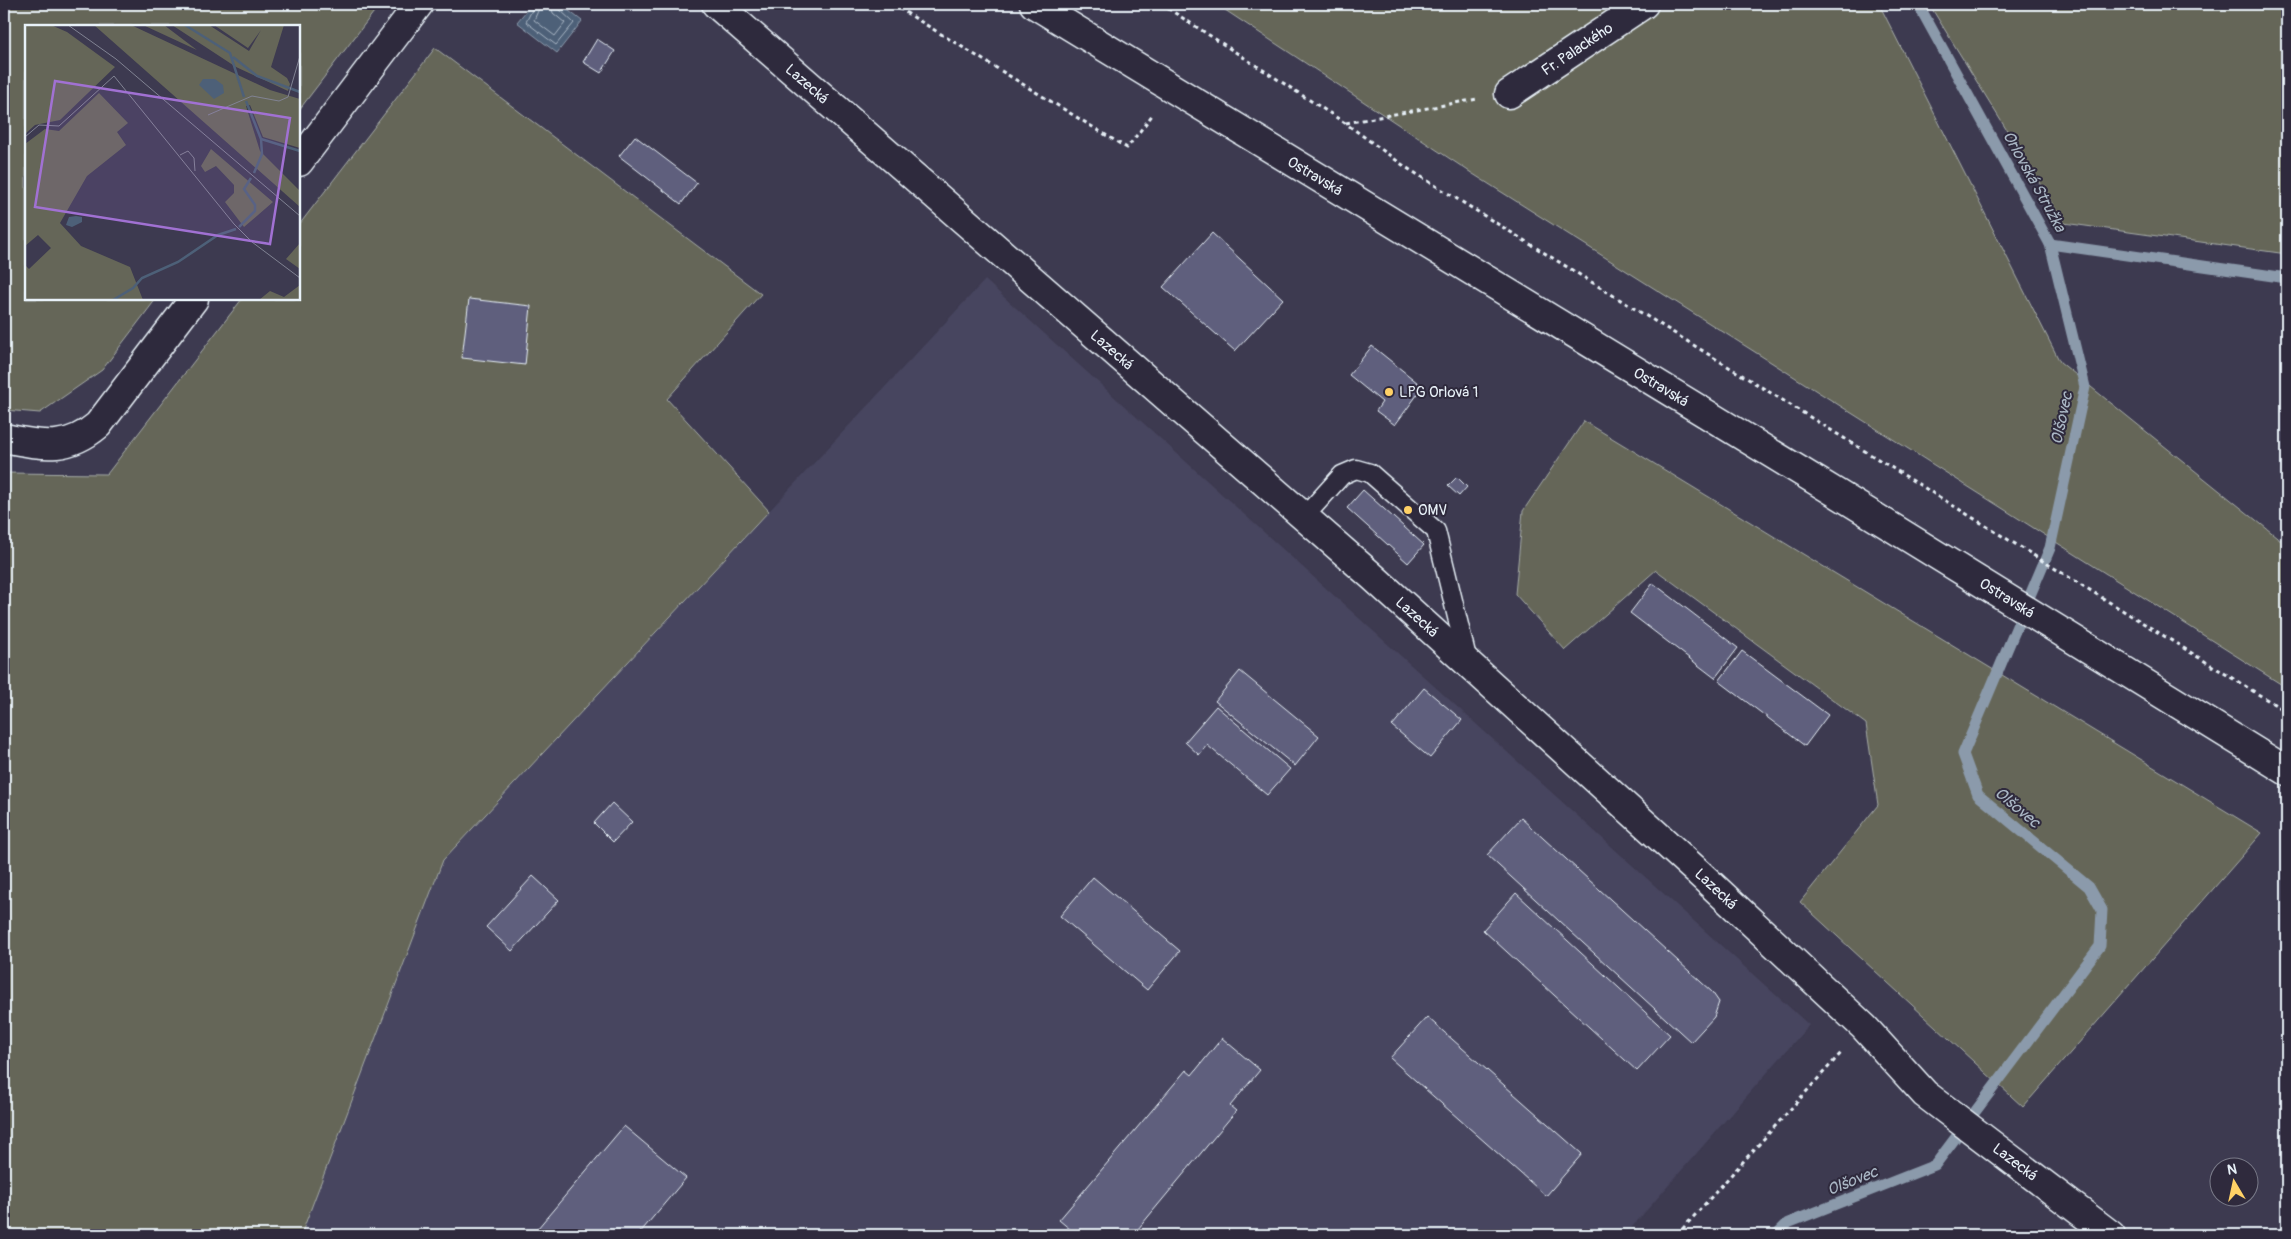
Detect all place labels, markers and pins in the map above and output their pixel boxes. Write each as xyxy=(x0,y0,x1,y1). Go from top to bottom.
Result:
place label: LPG Orlová 1 xyxy=(1399,383,1478,402)
marker: LPG Orlová 1 xyxy=(1383,386,1395,398)
place label: OMV xyxy=(1418,501,1447,520)
marker: OMV xyxy=(1402,504,1414,516)

